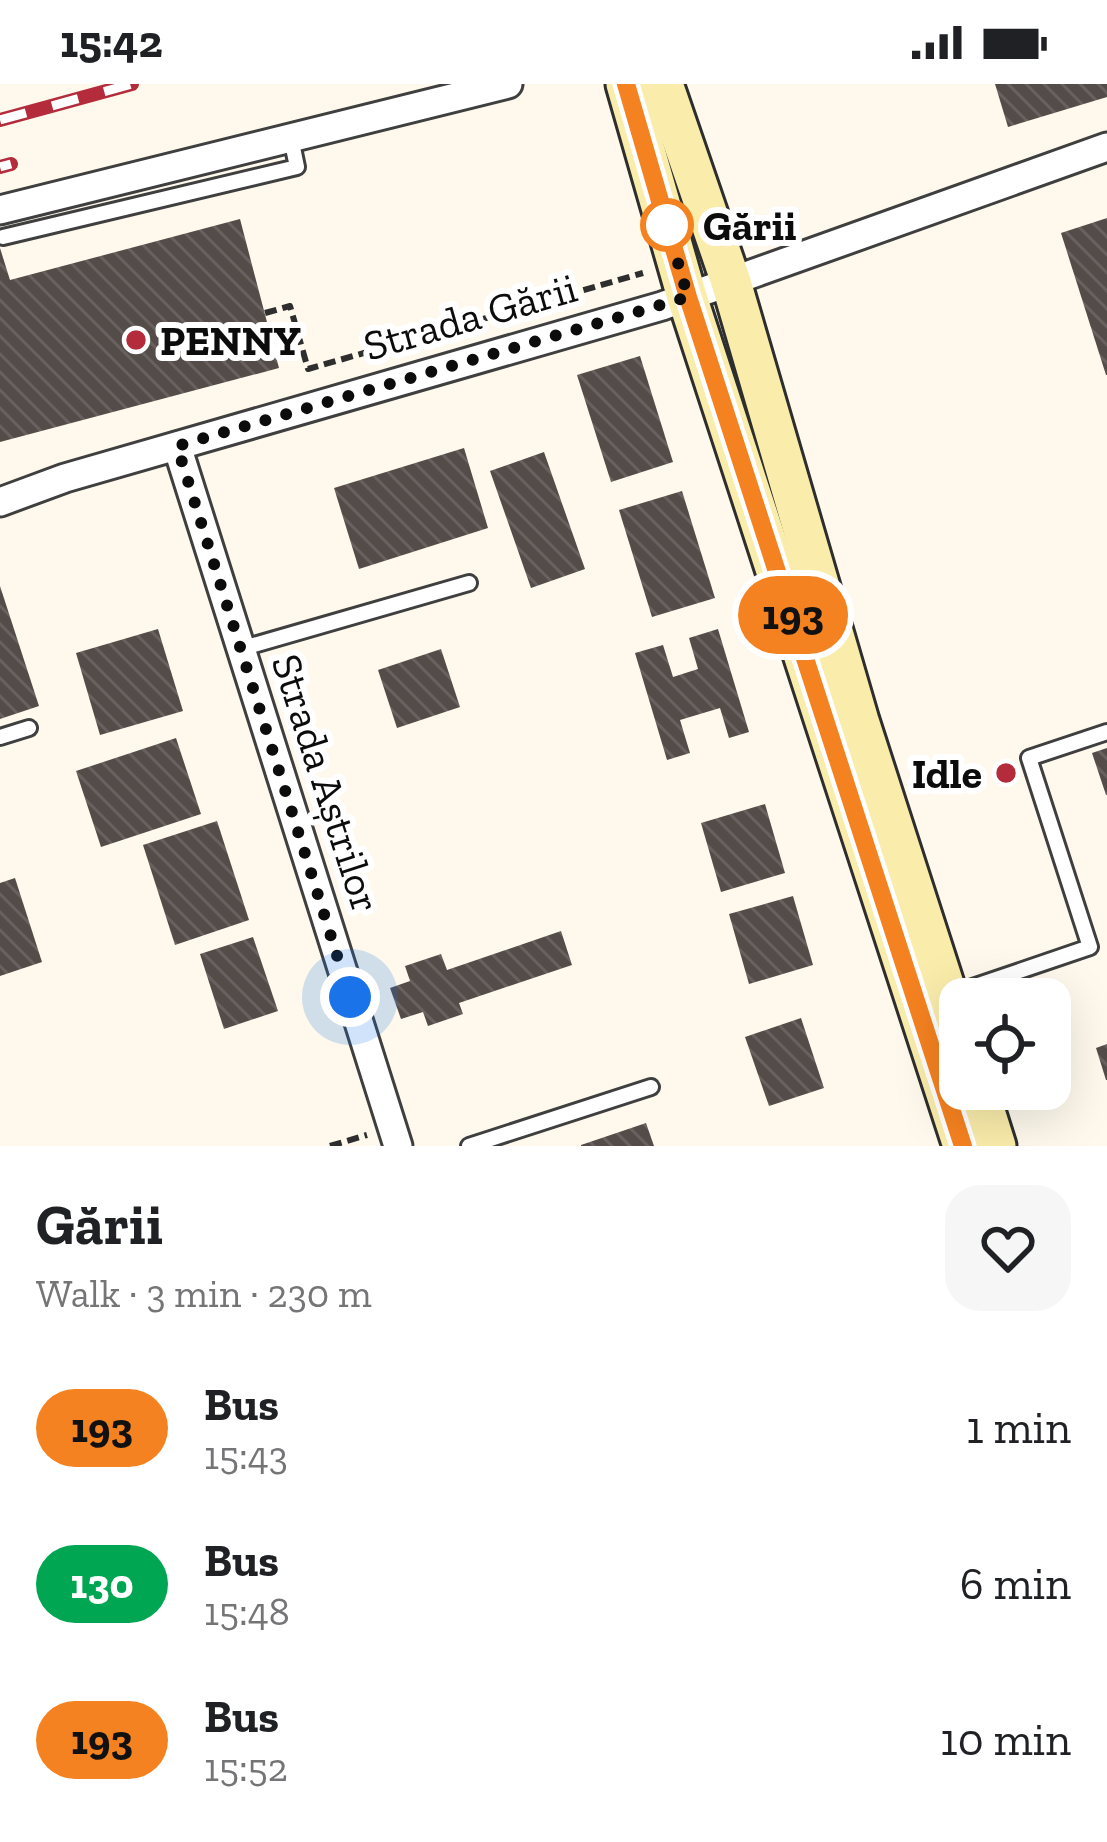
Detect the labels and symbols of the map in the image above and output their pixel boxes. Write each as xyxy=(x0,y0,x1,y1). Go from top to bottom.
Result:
marker: Gării xyxy=(642,200,692,250)
place label: Gării xyxy=(703,200,797,251)
street label: Strada Gării xyxy=(358,262,583,371)
place label: PENNY xyxy=(160,315,301,366)
marker: PENNY xyxy=(123,327,149,353)
line badge: 193 xyxy=(724,576,862,654)
street label: Strada Aștrilor xyxy=(261,648,392,919)
place label: Idle xyxy=(912,748,982,799)
marker: Idle xyxy=(993,760,1019,786)
your location xyxy=(320,967,380,1027)

